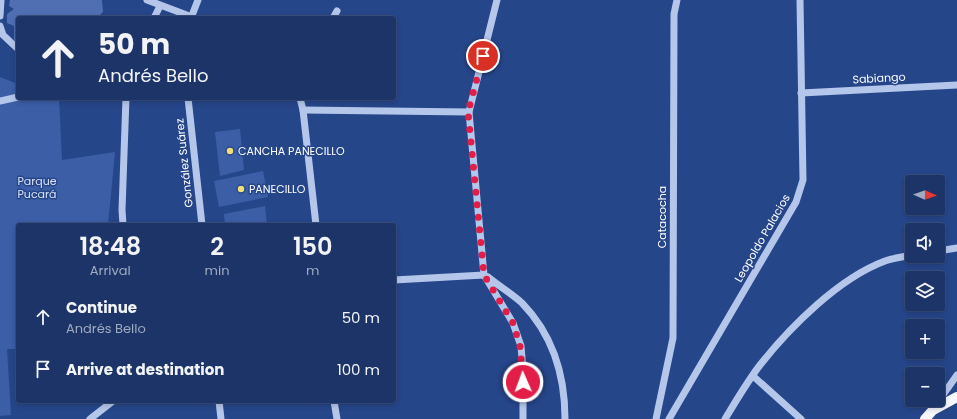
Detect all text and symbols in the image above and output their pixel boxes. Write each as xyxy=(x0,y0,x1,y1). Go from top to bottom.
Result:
text: 50 m xyxy=(98,25,170,64)
icon: ahead xyxy=(32,32,84,84)
pin xyxy=(466,39,500,73)
icon: arrive xyxy=(472,45,494,67)
text: Andrés Bello xyxy=(98,63,208,88)
street label: Sabiango xyxy=(852,69,906,87)
street label: González Suárez xyxy=(171,118,197,208)
place label: CANCHA PANECILLO xyxy=(238,143,345,159)
marker: CANCHA PANECILLO xyxy=(225,146,235,156)
park label: Parque Pucará xyxy=(17,173,57,202)
north arrow xyxy=(905,175,945,215)
map controls xyxy=(905,175,945,407)
place label: PANECILLO xyxy=(249,181,306,197)
marker: PANECILLO xyxy=(236,184,246,194)
street label: Catacocha xyxy=(654,186,670,248)
street label: Leopoldo Palacios xyxy=(730,191,794,285)
button: sound xyxy=(905,223,945,263)
text: 18:48 xyxy=(79,230,141,263)
text: 2 xyxy=(210,230,224,263)
text: 150 xyxy=(293,230,333,263)
text: Arrival xyxy=(90,261,131,280)
text: min xyxy=(205,261,230,280)
text: m xyxy=(306,261,319,280)
button: layers xyxy=(905,271,945,311)
text: Continue xyxy=(66,297,137,318)
icon: ahead xyxy=(32,306,54,328)
text: 50 m xyxy=(342,307,380,328)
text: Andrés Bello xyxy=(66,319,146,338)
button: + xyxy=(905,319,945,359)
icon: arrive xyxy=(32,358,54,380)
text: Arrive at destination xyxy=(66,359,224,380)
text: 100 m xyxy=(337,359,380,380)
position arrow xyxy=(502,361,544,403)
button: − xyxy=(905,367,945,407)

